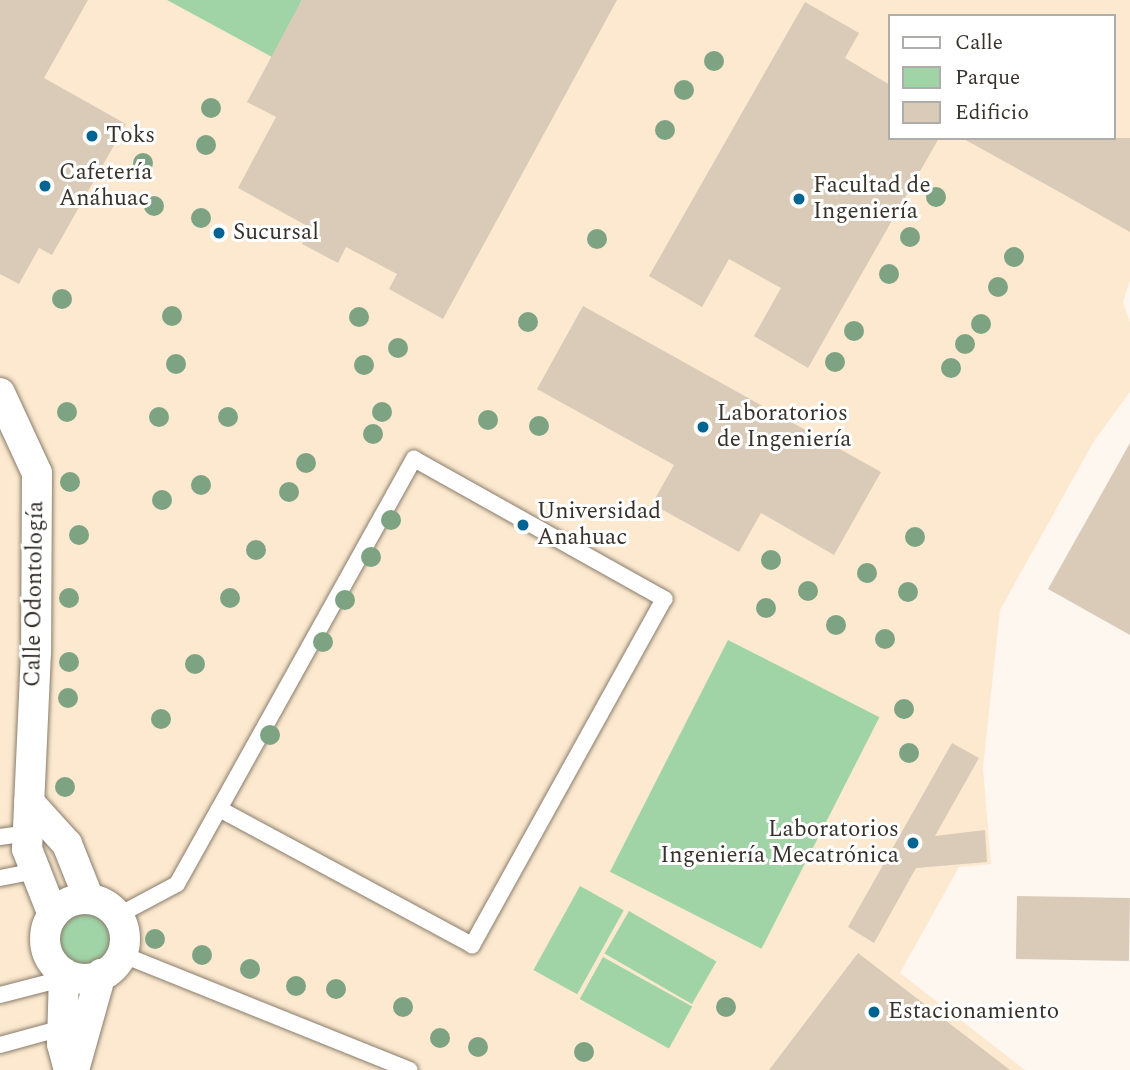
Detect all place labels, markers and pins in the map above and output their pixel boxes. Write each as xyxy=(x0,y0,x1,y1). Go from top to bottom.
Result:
place label: Toks xyxy=(106,122,155,150)
marker: Toks xyxy=(84,128,100,144)
place label: Cafetería Anáhuac xyxy=(59,159,153,213)
place label: Facultad de Ingeniería xyxy=(813,172,931,226)
marker: Cafetería Anáhuac xyxy=(37,178,53,194)
marker: Facultad de Ingeniería xyxy=(791,191,807,207)
place label: Sucursal xyxy=(233,219,319,247)
marker: Sucursal xyxy=(211,225,227,241)
place label: Laboratorios de Ingeniería xyxy=(717,400,852,454)
marker: Laboratorios de Ingeniería xyxy=(695,419,711,435)
place label: Universidad Anahuac xyxy=(537,498,661,552)
marker: Universidad Anahuac xyxy=(515,517,531,533)
place label: Laboratorios Ingeniería Mecatrónica xyxy=(660,816,899,870)
marker: Laboratorios Ingeniería Mecatrónica xyxy=(905,835,921,851)
place label: Estacionamiento xyxy=(888,998,1059,1026)
marker: Estacionamiento xyxy=(866,1004,882,1020)

